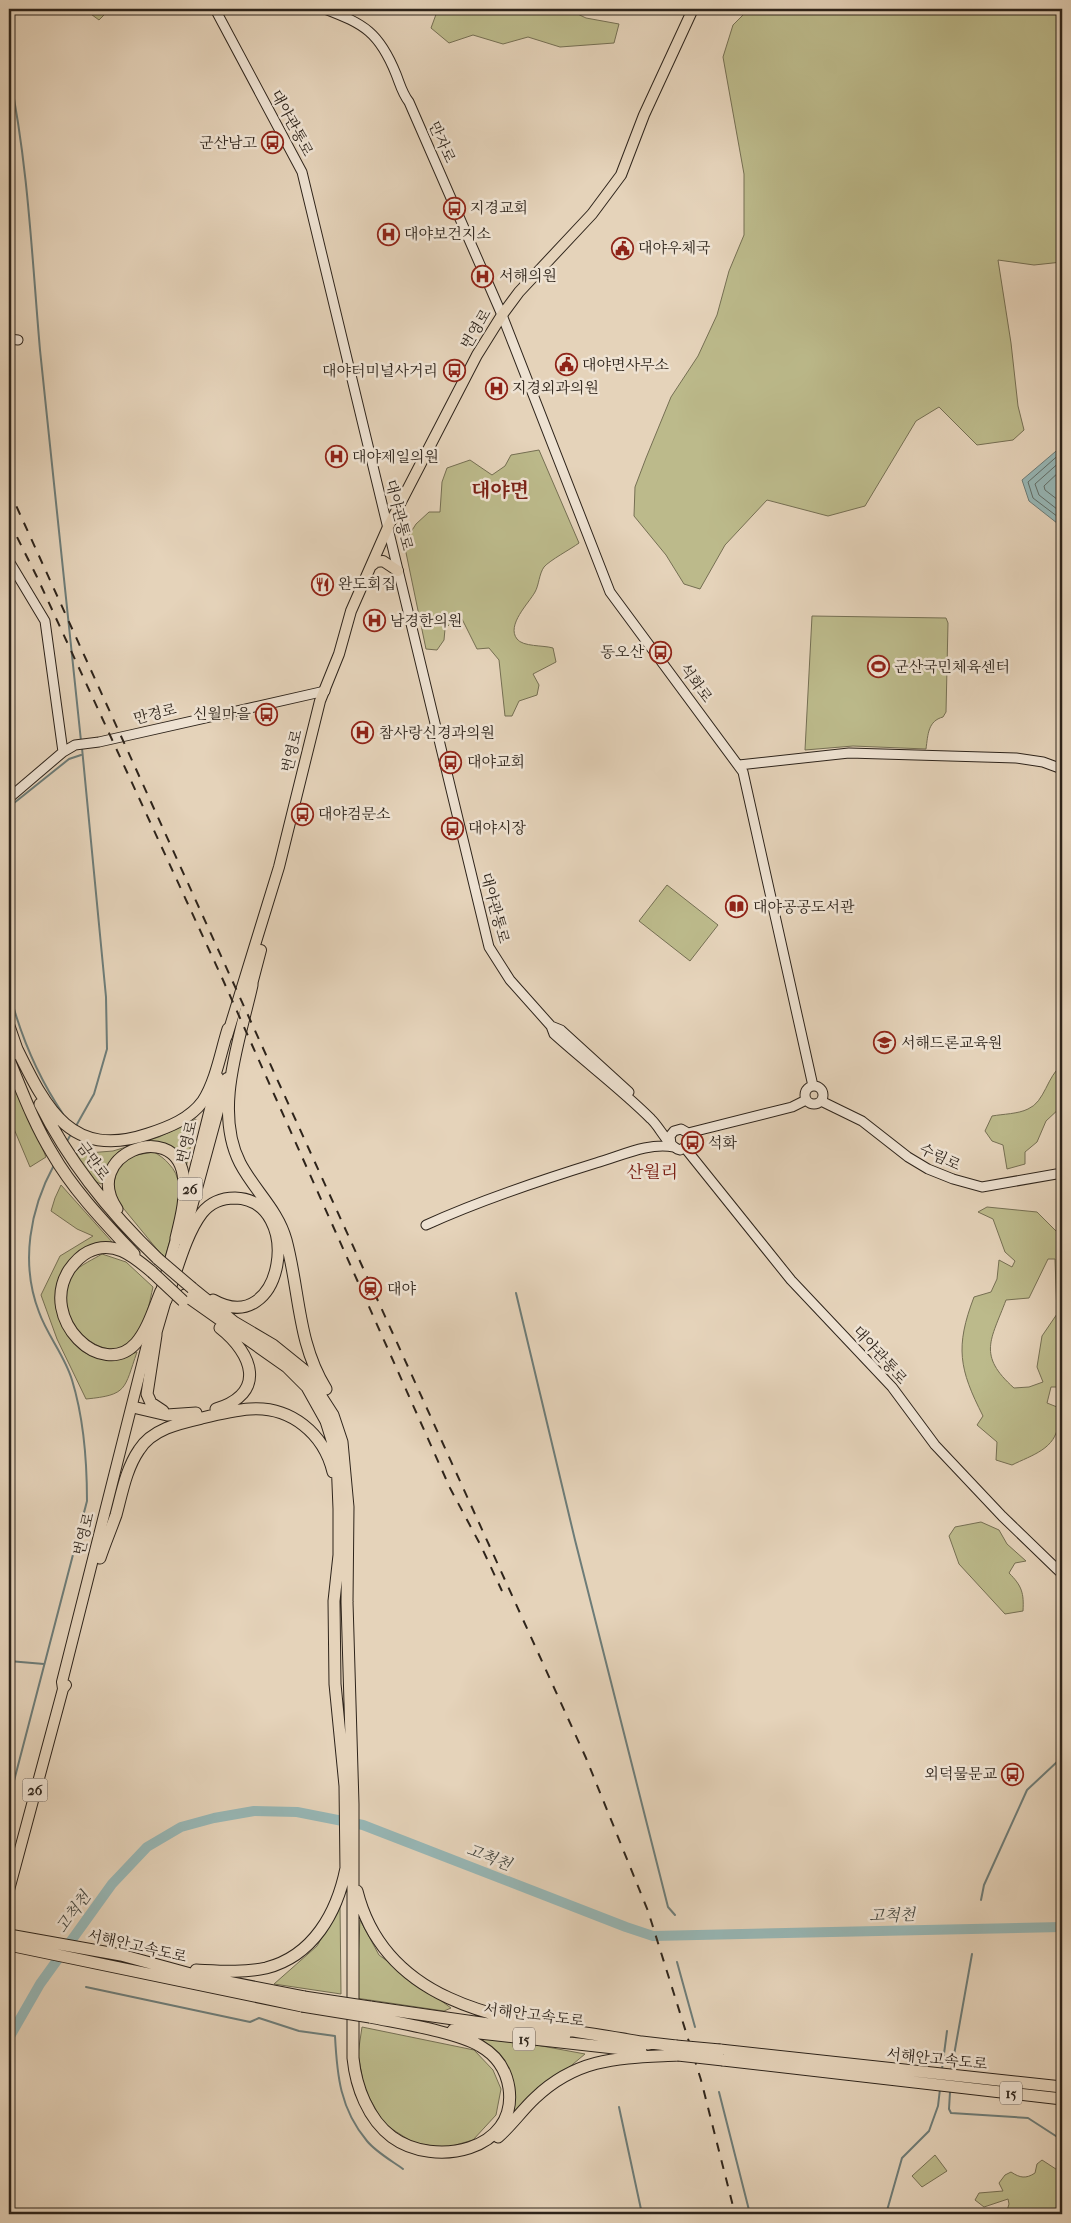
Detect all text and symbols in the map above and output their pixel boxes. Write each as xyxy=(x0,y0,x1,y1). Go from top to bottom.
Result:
street label: 대야관통로 xyxy=(267,87,317,160)
street label: 만자로 xyxy=(425,118,459,166)
bus stop icon: 군산남고 xyxy=(261,131,285,155)
place label: 군산남고 xyxy=(199,134,258,152)
bus stop icon: 지경교회 xyxy=(442,196,466,220)
place label: 지경교회 xyxy=(470,199,528,217)
hospital icon: 대야보건지소 xyxy=(376,222,400,246)
place label: 대야보건지소 xyxy=(404,225,491,243)
public building icon: 대야우체국 xyxy=(610,236,634,260)
place label: 대야우체국 xyxy=(638,239,711,257)
hospital icon: 서해의원 xyxy=(471,264,495,288)
place label: 서해의원 xyxy=(499,267,557,285)
street label: 번영로 xyxy=(457,305,495,352)
public building icon: 대야면사무소 xyxy=(554,353,578,377)
place label: 대야면사무소 xyxy=(582,356,669,374)
bus stop icon: 대야터미널사거리 xyxy=(442,359,466,383)
place label: 대야터미널사거리 xyxy=(322,362,438,380)
hospital icon: 지경외과의원 xyxy=(484,376,508,400)
place label: 지경외과의원 xyxy=(512,379,599,397)
hospital icon: 대야제일의원 xyxy=(324,445,348,469)
place label: 대야제일의원 xyxy=(352,448,439,466)
street label: 대야관통로 xyxy=(382,478,417,553)
district label: 대야면 xyxy=(471,479,529,502)
restaurant icon: 완도회집 xyxy=(310,572,334,596)
place label: 완도회집 xyxy=(338,575,396,593)
hospital icon: 남경한의원 xyxy=(362,609,386,633)
place label: 남경한의원 xyxy=(390,612,462,630)
bus stop icon: 동오산 xyxy=(648,640,672,664)
place label: 동오산 xyxy=(601,643,644,661)
sports icon: 군산국민체육센터 xyxy=(866,655,890,679)
place label: 군산국민체육센터 xyxy=(894,658,1010,676)
street label: 석화로 xyxy=(676,660,716,706)
street label: 만경로 xyxy=(132,700,179,728)
bus stop icon: 신월마을 xyxy=(255,702,279,726)
place label: 신월마을 xyxy=(193,705,252,723)
hospital icon: 참사랑신경과의원 xyxy=(351,721,375,745)
place label: 참사랑신경과의원 xyxy=(379,724,495,742)
street label: 번영로 xyxy=(278,727,306,774)
bus stop icon: 대야교회 xyxy=(439,750,463,774)
place label: 대야교회 xyxy=(467,753,525,771)
bus stop icon: 대야검문소 xyxy=(290,802,314,826)
place label: 대야검문소 xyxy=(318,805,391,823)
bus stop icon: 대야시장 xyxy=(440,816,464,840)
place label: 대야시장 xyxy=(468,819,526,837)
street label: 대야관통로 xyxy=(477,871,513,946)
library icon: 대야공공도서관 xyxy=(725,895,749,919)
place label: 대야공공도서관 xyxy=(753,898,855,916)
school or university icon: 서해드론교육원 xyxy=(873,1031,897,1055)
place label: 서해드론교육원 xyxy=(901,1034,1002,1052)
street label: 번영로 xyxy=(173,1118,201,1165)
bus stop icon: 석화 xyxy=(680,1131,704,1155)
place label: 석화 xyxy=(708,1134,737,1152)
street label: 금만로 xyxy=(73,1138,113,1184)
street label: 수림로 xyxy=(916,1140,964,1175)
district label: 산월리 xyxy=(626,1162,678,1183)
road number: 26 xyxy=(178,1178,202,1200)
station icon: 대야 xyxy=(359,1277,383,1301)
place label: 대야 xyxy=(387,1280,416,1298)
street label: 대야관통로 xyxy=(849,1322,911,1388)
street label: 번영로 xyxy=(70,1510,98,1557)
bus stop icon: 외덕물문교 xyxy=(1001,1762,1025,1786)
place label: 외덕물문교 xyxy=(925,1765,998,1783)
road number: 26 xyxy=(22,1778,48,1802)
water label: 고척천 xyxy=(464,1840,515,1875)
water label: 고척천 xyxy=(52,1886,95,1936)
water label: 고척천 xyxy=(869,1905,917,1925)
street label: 서해안고속도로 xyxy=(86,1926,189,1966)
street label: 서해안고속도로 xyxy=(483,2000,586,2030)
road number: 15 xyxy=(513,2028,535,2050)
street label: 서해안고속도로 xyxy=(886,2045,989,2073)
road number: 15 xyxy=(1000,2082,1022,2104)

